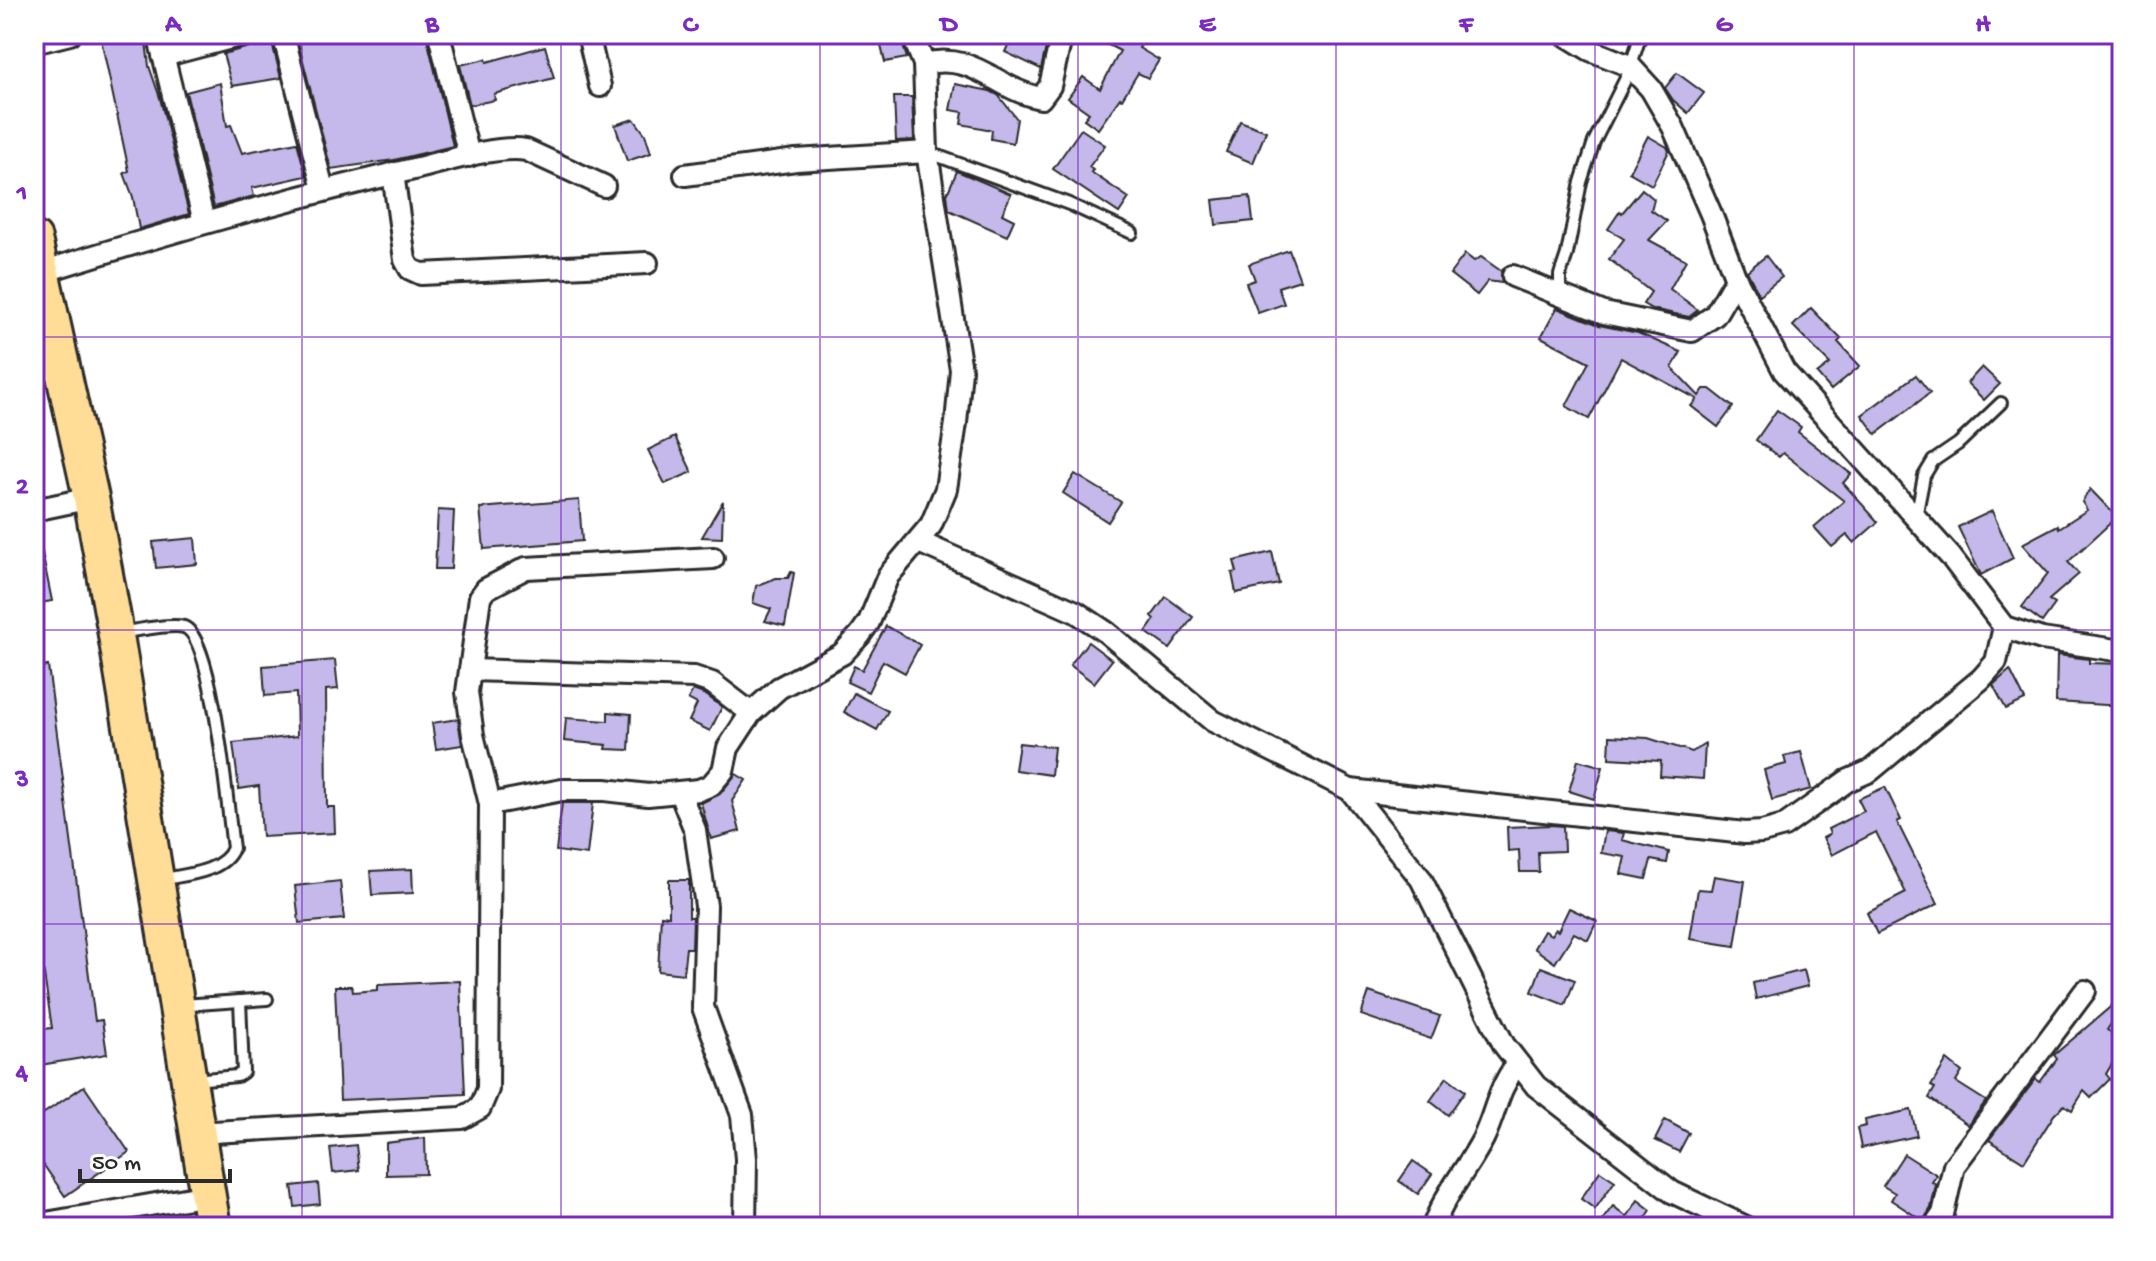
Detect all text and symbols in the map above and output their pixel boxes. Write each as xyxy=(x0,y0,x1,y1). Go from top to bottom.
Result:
text: A xyxy=(164,11,182,42)
text: B xyxy=(424,11,440,42)
text: C xyxy=(683,11,700,42)
text: D xyxy=(939,11,959,42)
text: E xyxy=(1199,11,1217,42)
text: F xyxy=(1458,11,1474,42)
text: G xyxy=(1716,11,1734,42)
text: H xyxy=(1976,11,1992,42)
text: 1 xyxy=(16,180,27,211)
text: 2 xyxy=(16,473,29,504)
text: 3 xyxy=(14,766,29,797)
text: 4 xyxy=(15,1059,29,1090)
scale bar xyxy=(80,1133,230,1183)
text: 50 m xyxy=(92,1150,141,1179)

